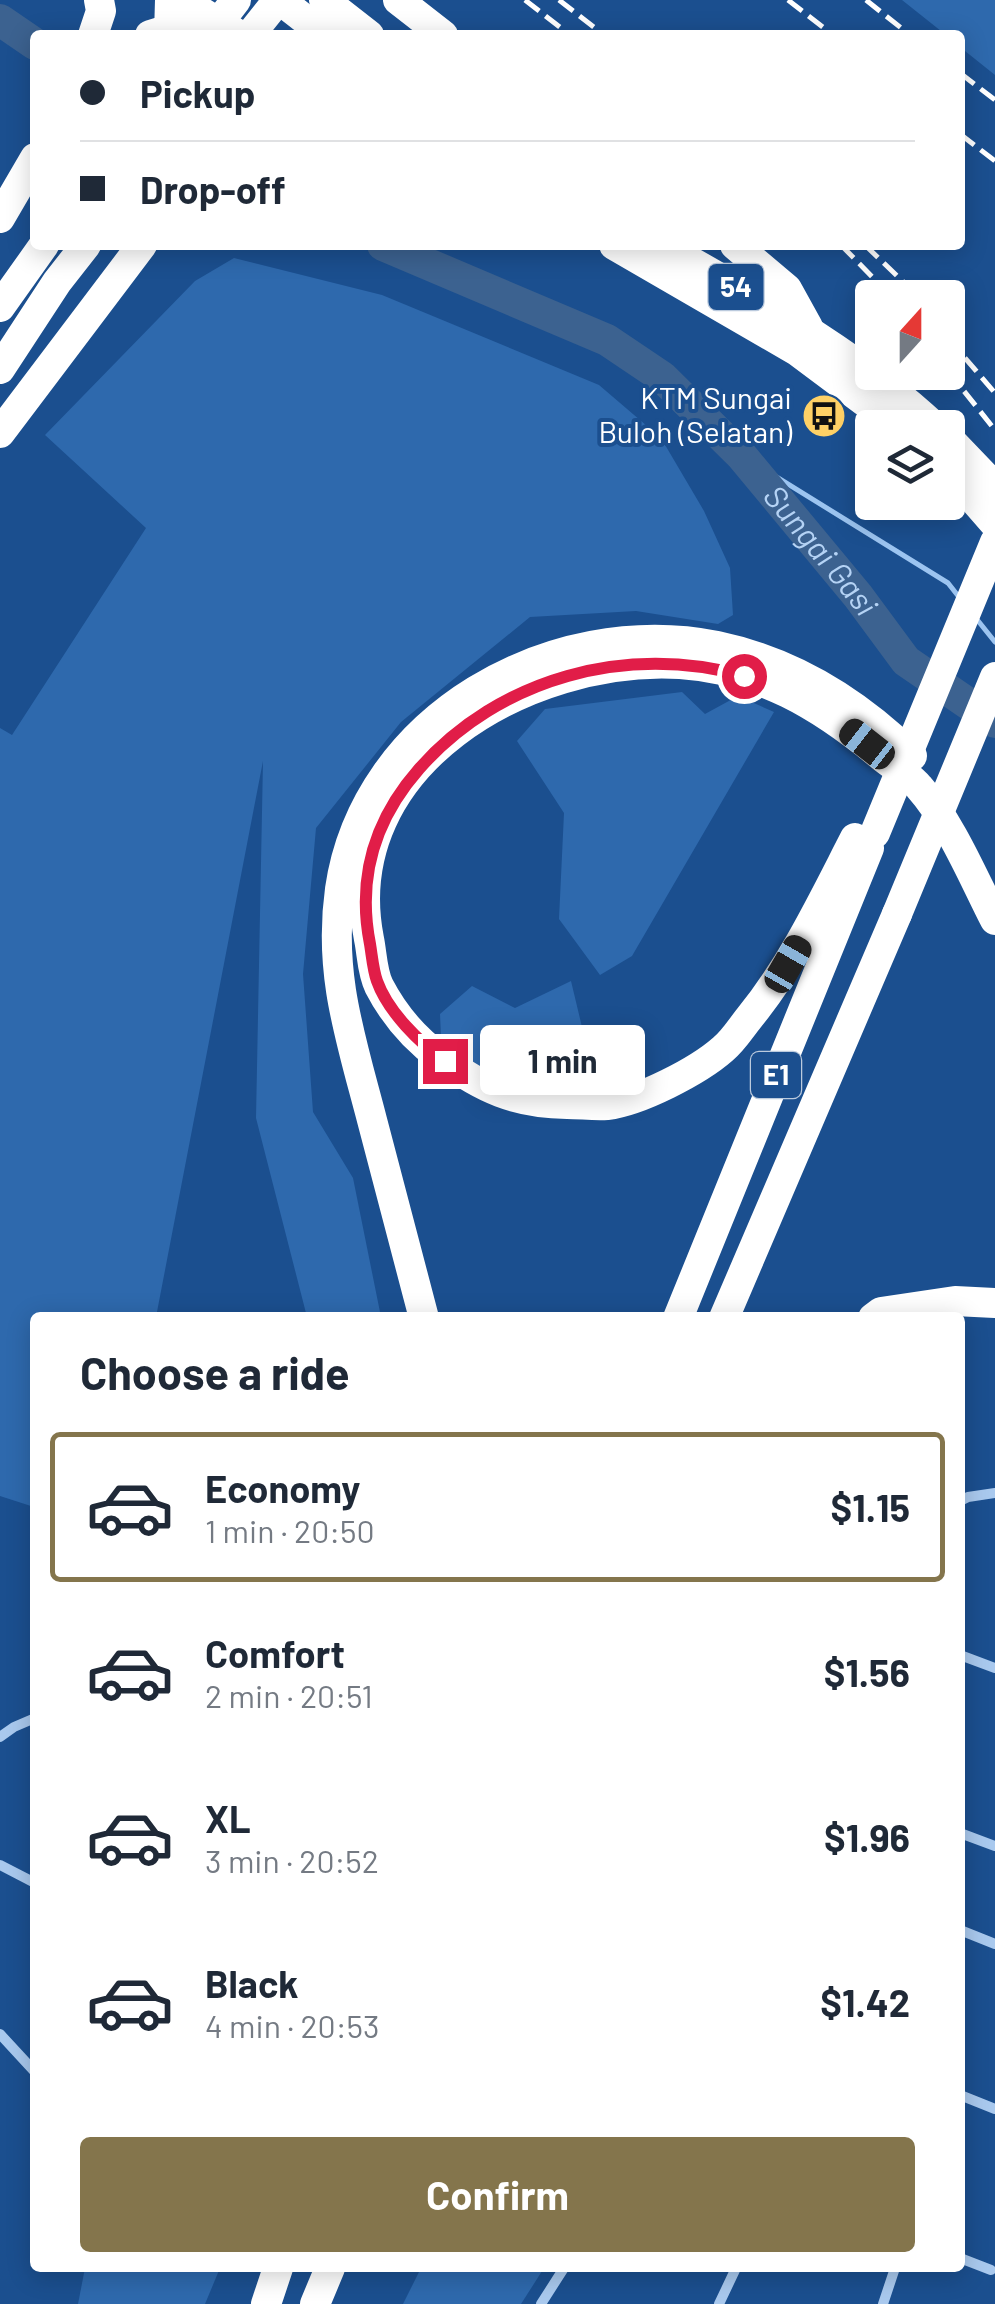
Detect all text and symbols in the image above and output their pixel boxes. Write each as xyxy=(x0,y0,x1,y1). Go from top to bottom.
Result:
text: Pickup xyxy=(140,70,255,116)
text: Drop-off xyxy=(140,166,286,212)
road number: 54 xyxy=(708,264,764,310)
north arrow xyxy=(855,280,965,390)
map controls xyxy=(855,280,965,520)
place label: KTM Sungai Buloh (Selatan) xyxy=(598,379,792,449)
bus stop icon: KTM Sungai Buloh (Selatan) xyxy=(801,393,847,439)
button: layers xyxy=(855,410,965,520)
water label: Sungai Gasi xyxy=(757,477,887,622)
route start xyxy=(722,654,767,699)
car xyxy=(834,714,900,774)
car xyxy=(760,931,816,997)
callout: 1 min xyxy=(480,1026,645,1096)
route end xyxy=(423,1039,468,1084)
text: 1 min xyxy=(527,1041,598,1079)
road number: E1 xyxy=(751,1052,801,1098)
text: Choose a ride xyxy=(80,1345,350,1399)
icon: car xyxy=(85,1462,175,1552)
text: Economy xyxy=(205,1465,360,1511)
text: $1.15 xyxy=(831,1484,910,1530)
text: 1 min · 20:50 xyxy=(205,1511,375,1549)
icon: car xyxy=(85,1627,175,1717)
text: Comfort xyxy=(205,1630,345,1676)
text: $1.56 xyxy=(824,1649,910,1695)
text: 2 min · 20:51 xyxy=(205,1676,373,1714)
icon: car xyxy=(85,1792,175,1882)
text: XL xyxy=(205,1795,251,1841)
text: $1.96 xyxy=(824,1814,910,1860)
text: 3 min · 20:52 xyxy=(205,1841,379,1879)
icon: car xyxy=(85,1957,175,2047)
text: Black xyxy=(205,1960,299,2006)
text: $1.42 xyxy=(820,1979,910,2025)
text: 4 min · 20:53 xyxy=(205,2006,379,2044)
button: Confirm xyxy=(80,2137,915,2252)

